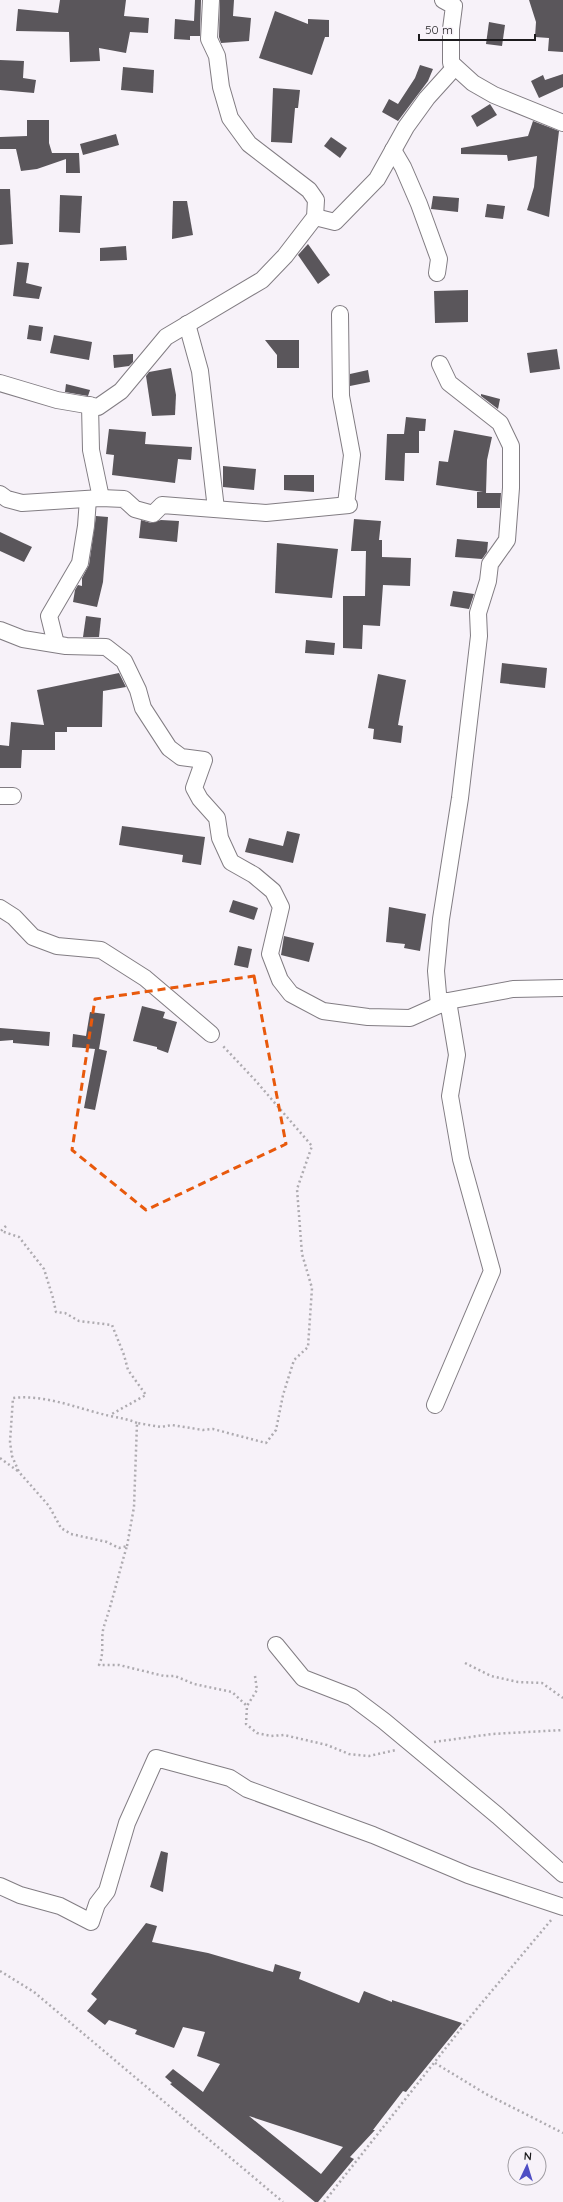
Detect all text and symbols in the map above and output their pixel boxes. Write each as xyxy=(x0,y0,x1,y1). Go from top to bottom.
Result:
scale bar xyxy=(419,16,535,42)
text: 50 m xyxy=(425,22,453,37)
north arrow xyxy=(507,2146,547,2186)
text: N xyxy=(523,2149,532,2163)

